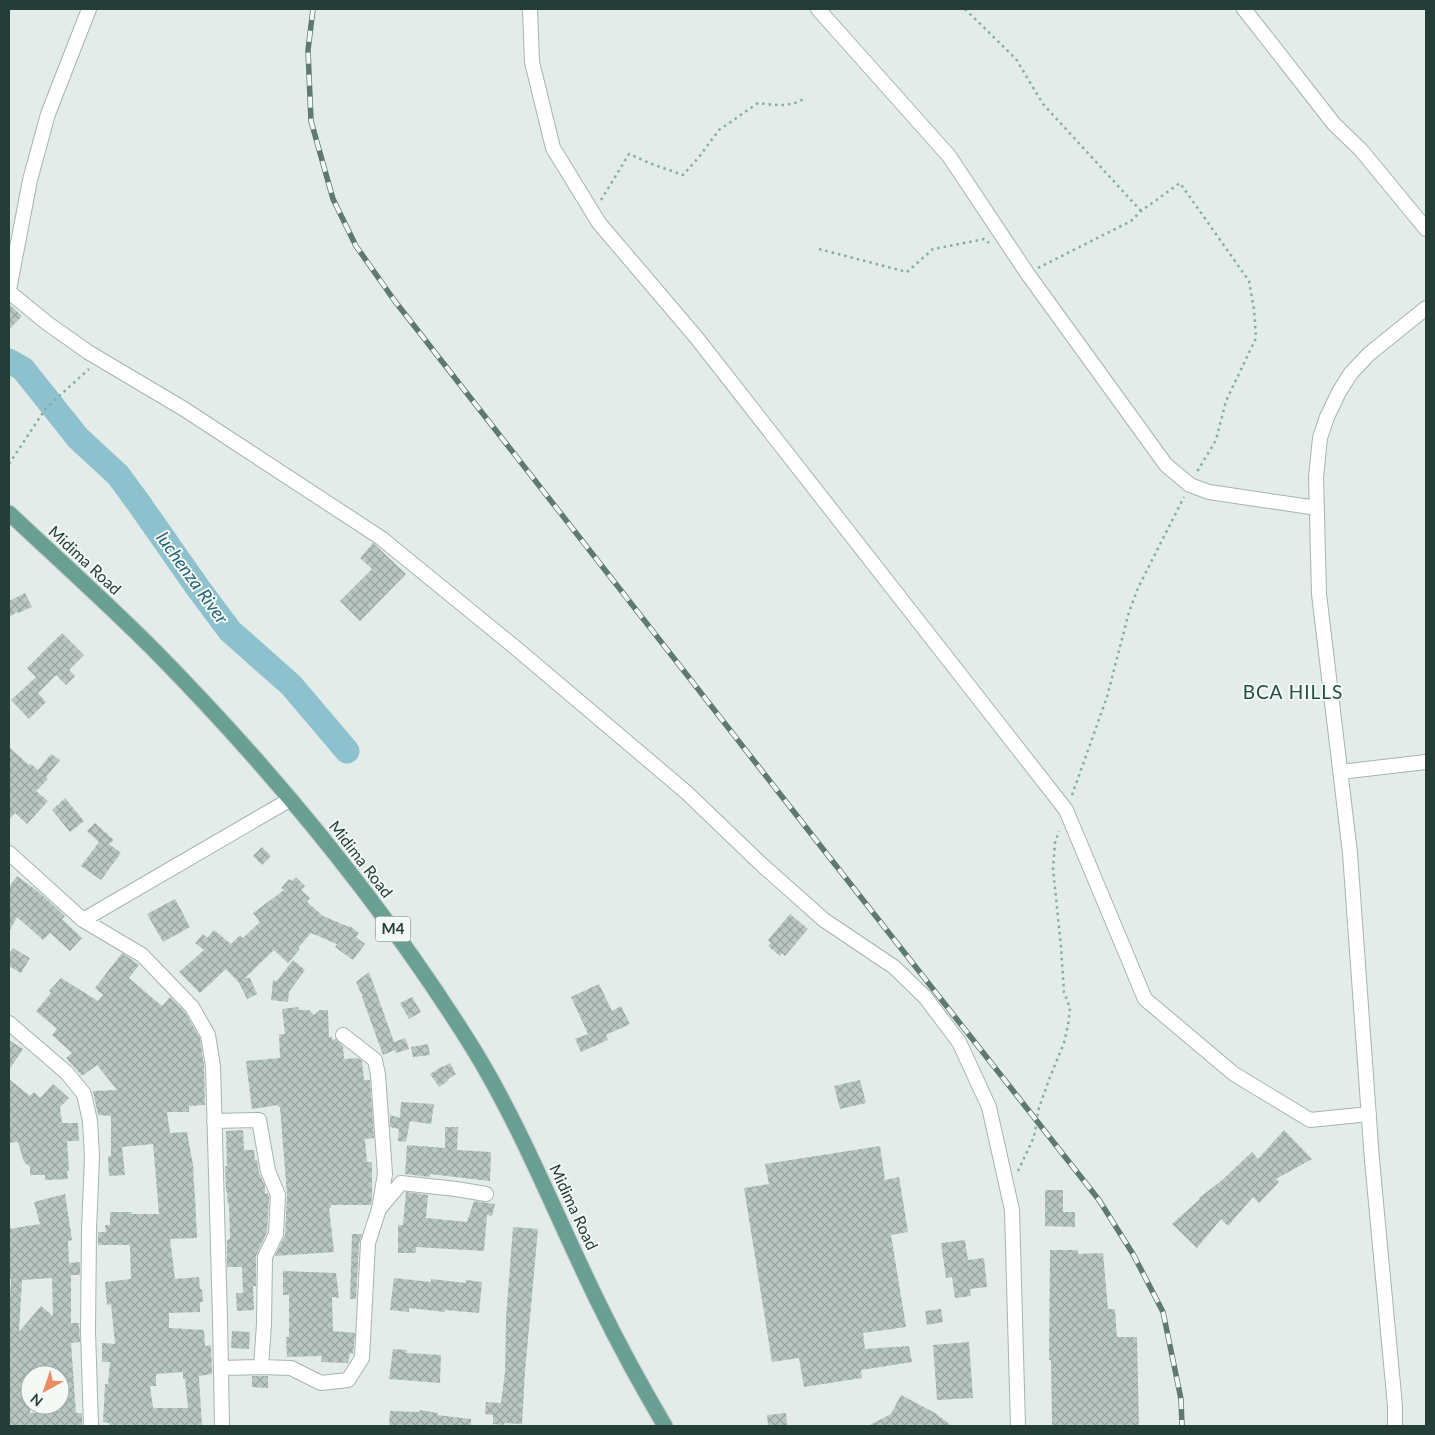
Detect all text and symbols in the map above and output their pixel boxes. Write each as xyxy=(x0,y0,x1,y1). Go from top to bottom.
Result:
street label: Midima Road xyxy=(45,521,125,598)
water label: luchenza River xyxy=(152,527,234,628)
district label: BCA HILLS xyxy=(1243,680,1343,703)
street label: Midima Road xyxy=(326,817,397,901)
road number: M4 xyxy=(376,916,410,942)
street label: Midima Road xyxy=(546,1161,603,1253)
north arrow xyxy=(20,1365,70,1415)
text: N xyxy=(27,1390,46,1410)

